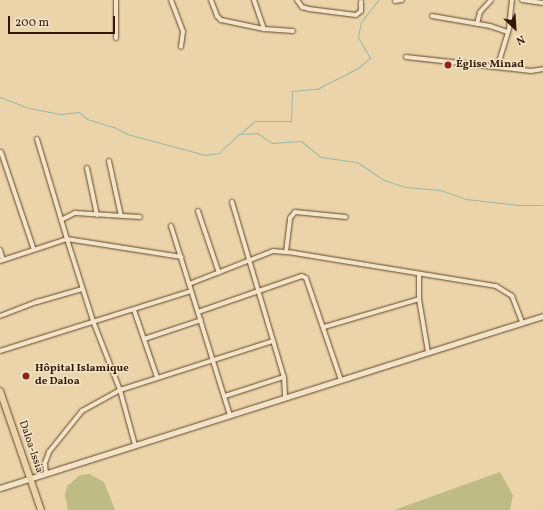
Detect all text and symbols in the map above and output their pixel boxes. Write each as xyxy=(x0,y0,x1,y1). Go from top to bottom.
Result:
scale bar xyxy=(10,8,117,34)
north arrow xyxy=(495,8,535,48)
text: 200 m xyxy=(15,15,49,31)
text: N xyxy=(513,31,527,48)
place label: Église Minad xyxy=(456,58,524,72)
marker: Église Minad xyxy=(443,60,453,70)
place label: Hôpital Islamique de Daloa xyxy=(35,363,129,389)
marker: Hôpital Islamique de Daloa xyxy=(20,370,32,382)
street label: Daloa-Issia xyxy=(15,419,45,475)

